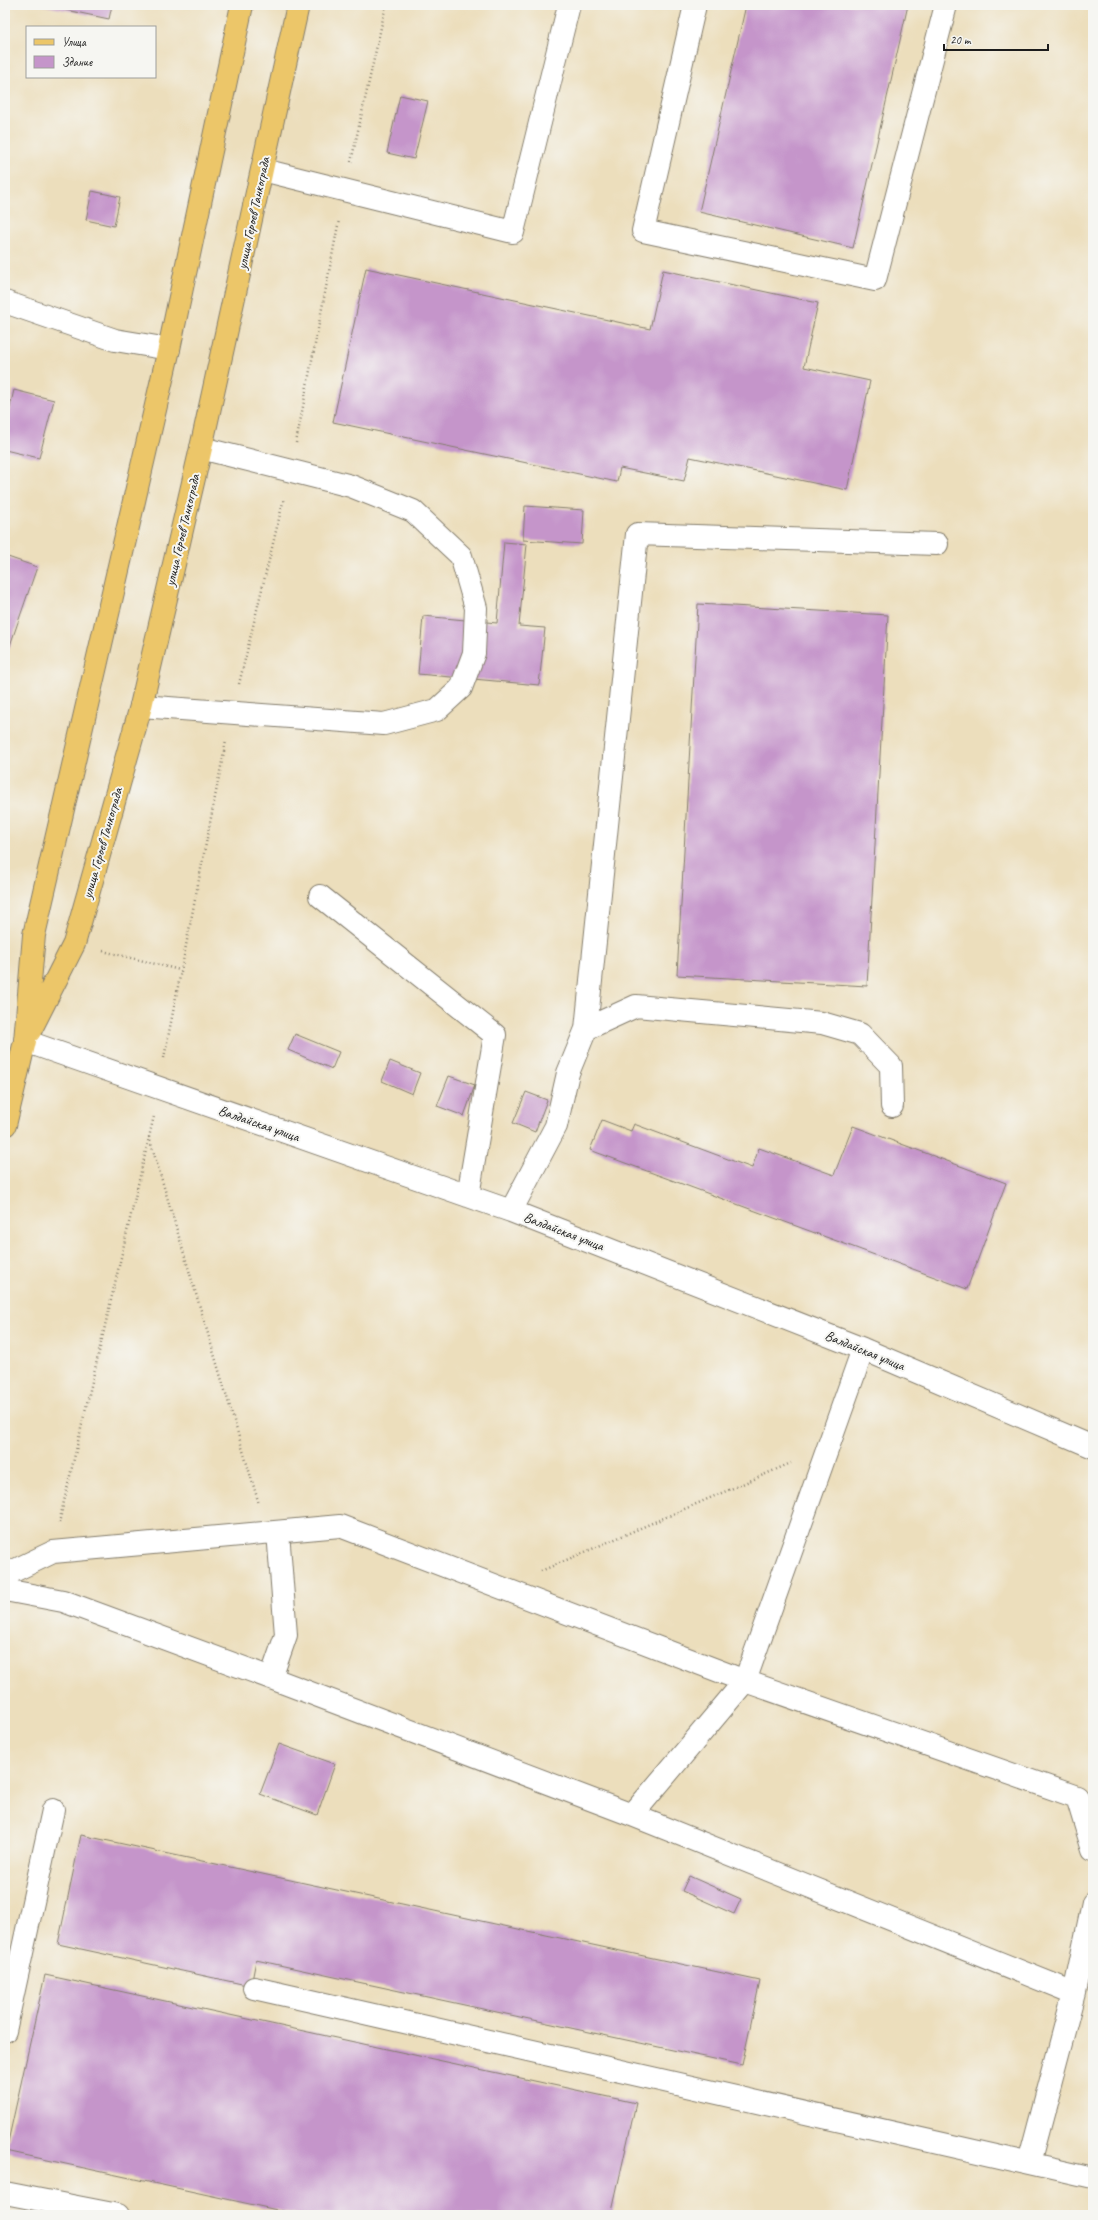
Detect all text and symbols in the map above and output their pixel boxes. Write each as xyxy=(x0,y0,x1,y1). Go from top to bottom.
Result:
legend xyxy=(26,26,156,78)
scale bar xyxy=(944,26,1048,52)
text: 20 m xyxy=(950,32,972,48)
text: Улица xyxy=(62,34,87,50)
text: Здание xyxy=(62,54,93,70)
street label: улица Героев Танкограда xyxy=(233,155,274,272)
street label: улица Героев Танкограда xyxy=(161,472,204,589)
street label: улица Героев Танкограда xyxy=(78,785,127,901)
street label: Валдайская улица xyxy=(216,1102,303,1146)
street label: Валдайская улица xyxy=(521,1208,608,1255)
street label: Валдайская улица xyxy=(822,1327,908,1375)

